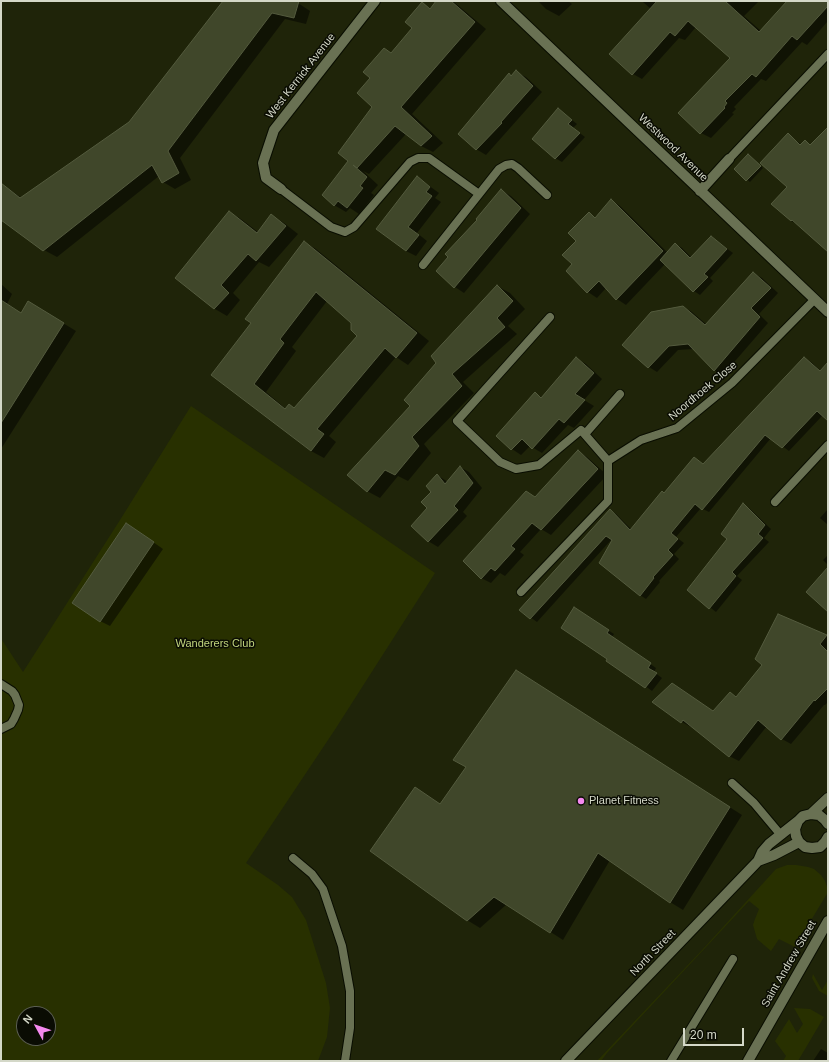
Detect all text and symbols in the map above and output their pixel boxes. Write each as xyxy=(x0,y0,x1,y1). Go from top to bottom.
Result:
street label: West Kernick Avenue xyxy=(264,31,338,121)
street label: Westwood Avenue xyxy=(636,112,710,184)
street label: Noordhoek Close xyxy=(666,359,740,423)
park label: Wanderers Club xyxy=(175,637,255,651)
place label: Planet Fitness xyxy=(589,794,659,808)
marker: Planet Fitness xyxy=(576,796,586,806)
street label: Saint Andrew Street xyxy=(759,918,819,1010)
street label: North Street xyxy=(628,927,678,979)
north arrow xyxy=(16,1006,56,1046)
text: N xyxy=(20,1012,35,1026)
scale bar xyxy=(685,1020,746,1046)
text: 20 m xyxy=(690,1028,717,1042)

